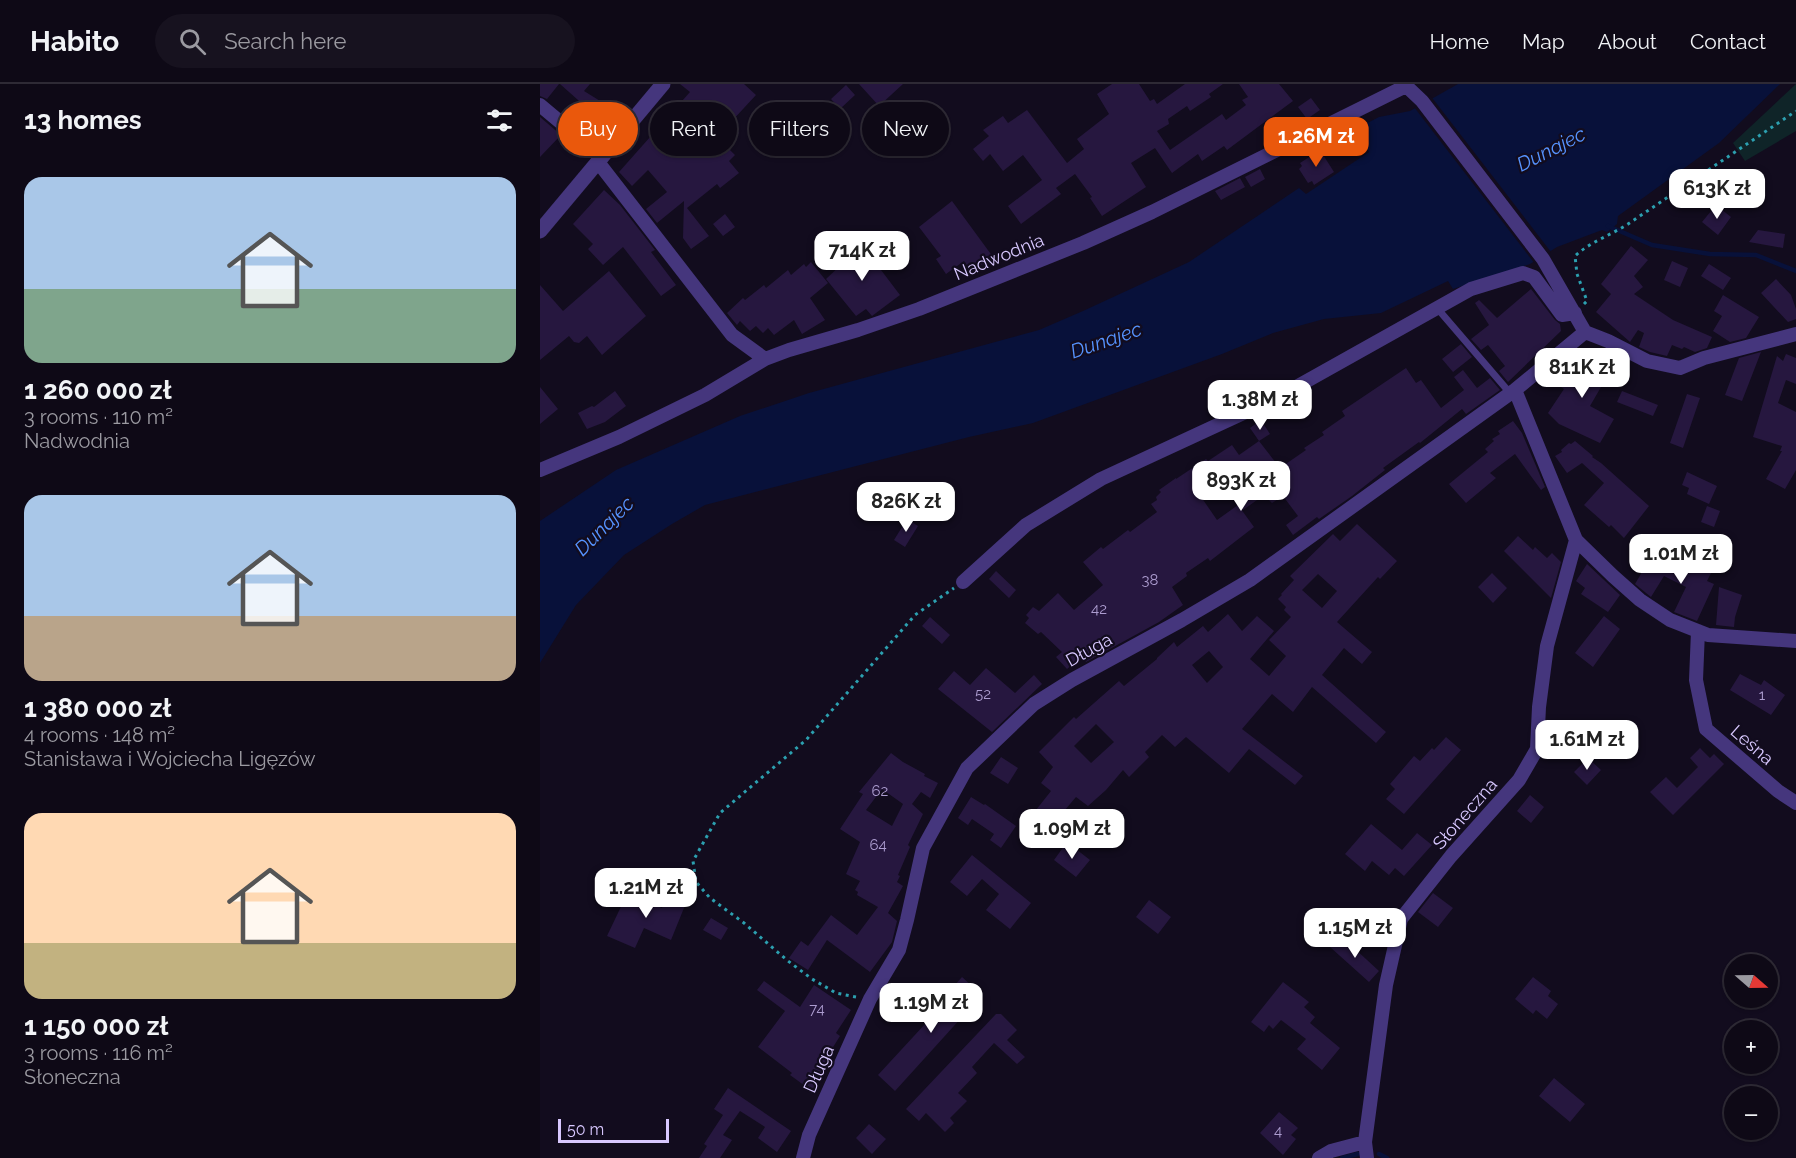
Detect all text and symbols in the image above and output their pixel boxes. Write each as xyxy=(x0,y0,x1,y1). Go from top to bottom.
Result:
search box xyxy=(155,14,575,68)
text: Habito xyxy=(30,25,119,58)
icon: search xyxy=(176,25,209,58)
text: Search here xyxy=(224,28,346,54)
text: Home xyxy=(1430,29,1489,54)
text: Map xyxy=(1522,29,1565,54)
text: About xyxy=(1598,29,1657,54)
text: Contact xyxy=(1690,29,1766,54)
chip: Buy xyxy=(558,102,638,156)
chip: Rent xyxy=(650,102,737,156)
chip: Filters xyxy=(749,102,850,156)
chip: New xyxy=(862,102,949,156)
icon: filters xyxy=(483,104,516,137)
text: 13 homes xyxy=(24,105,142,135)
pin: 1.26M zł xyxy=(1254,117,1378,168)
water label: Dunajec xyxy=(1513,121,1590,176)
text: 1.26M zł xyxy=(1278,124,1354,148)
pin: 613K zł xyxy=(1662,169,1772,220)
text: 613K zł xyxy=(1683,176,1751,200)
icon: home xyxy=(216,216,324,324)
street label: Nadwodnia xyxy=(951,229,1047,284)
pin: 714K zł xyxy=(807,231,917,282)
text: 714K zł xyxy=(828,238,896,262)
water label: Dunajec xyxy=(1067,316,1145,363)
pin: 811K zł xyxy=(1527,348,1637,399)
text: 811K zł xyxy=(1549,355,1615,379)
text: 1 260 000 zł xyxy=(24,375,172,405)
pin: 1.38M zł xyxy=(1198,380,1322,431)
text: 1.38M zł xyxy=(1222,387,1298,411)
text: 3 rooms · 110 m² xyxy=(24,405,173,429)
text: Nadwodnia xyxy=(24,429,130,453)
pin: 893K zł xyxy=(1186,461,1296,512)
text: 893K zł xyxy=(1206,468,1276,492)
pin: 826K zł xyxy=(851,482,961,533)
text: 826K zł xyxy=(871,489,941,513)
water label: Dunajec xyxy=(569,491,639,561)
icon: home xyxy=(216,534,324,642)
pin: 1.01M zł xyxy=(1619,534,1743,585)
text: 1.01M zł xyxy=(1643,541,1719,565)
house number: 38 xyxy=(1142,571,1159,589)
house number: 42 xyxy=(1091,600,1107,618)
street label: Długa xyxy=(1062,628,1116,671)
house number: 52 xyxy=(975,685,991,703)
house number: 1 xyxy=(1759,686,1766,704)
text: 1 380 000 zł xyxy=(24,693,171,723)
pin: 1.61M zł xyxy=(1525,720,1649,771)
street label: Leśna xyxy=(1727,720,1778,769)
text: 4 rooms · 148 m² xyxy=(24,723,175,747)
text: 1.61M zł xyxy=(1549,727,1625,751)
text: Stanisława i Wojciecha Ligęzów xyxy=(24,747,316,771)
street label: Słoneczna xyxy=(1428,774,1501,853)
house number: 62 xyxy=(872,782,889,800)
pin: 1.09M zł xyxy=(1010,809,1134,860)
text: 1.09M zł xyxy=(1033,816,1111,840)
house number: 64 xyxy=(869,836,887,854)
icon: home xyxy=(216,852,324,960)
pin: 1.21M zł xyxy=(584,868,708,919)
text: 1.21M zł xyxy=(609,875,683,899)
pin: 1.15M zł xyxy=(1293,908,1417,959)
text: 1.15M zł xyxy=(1318,915,1392,939)
north arrow xyxy=(1724,954,1778,1008)
map controls xyxy=(1724,954,1778,1140)
pin: 1.19M zł xyxy=(869,983,993,1034)
text: 1.19M zł xyxy=(894,990,968,1014)
house number: 74 xyxy=(809,1000,825,1018)
text: 1 150 000 zł xyxy=(24,1011,168,1041)
button: + xyxy=(1724,1020,1778,1074)
text: 3 rooms · 116 m² xyxy=(24,1041,173,1065)
street label: Długa xyxy=(799,1042,838,1096)
text: Słoneczna xyxy=(24,1065,121,1089)
button: − xyxy=(1724,1086,1778,1140)
scale bar xyxy=(558,1116,669,1144)
text: 50 m xyxy=(567,1120,604,1139)
house number: 4 xyxy=(1274,1122,1282,1140)

